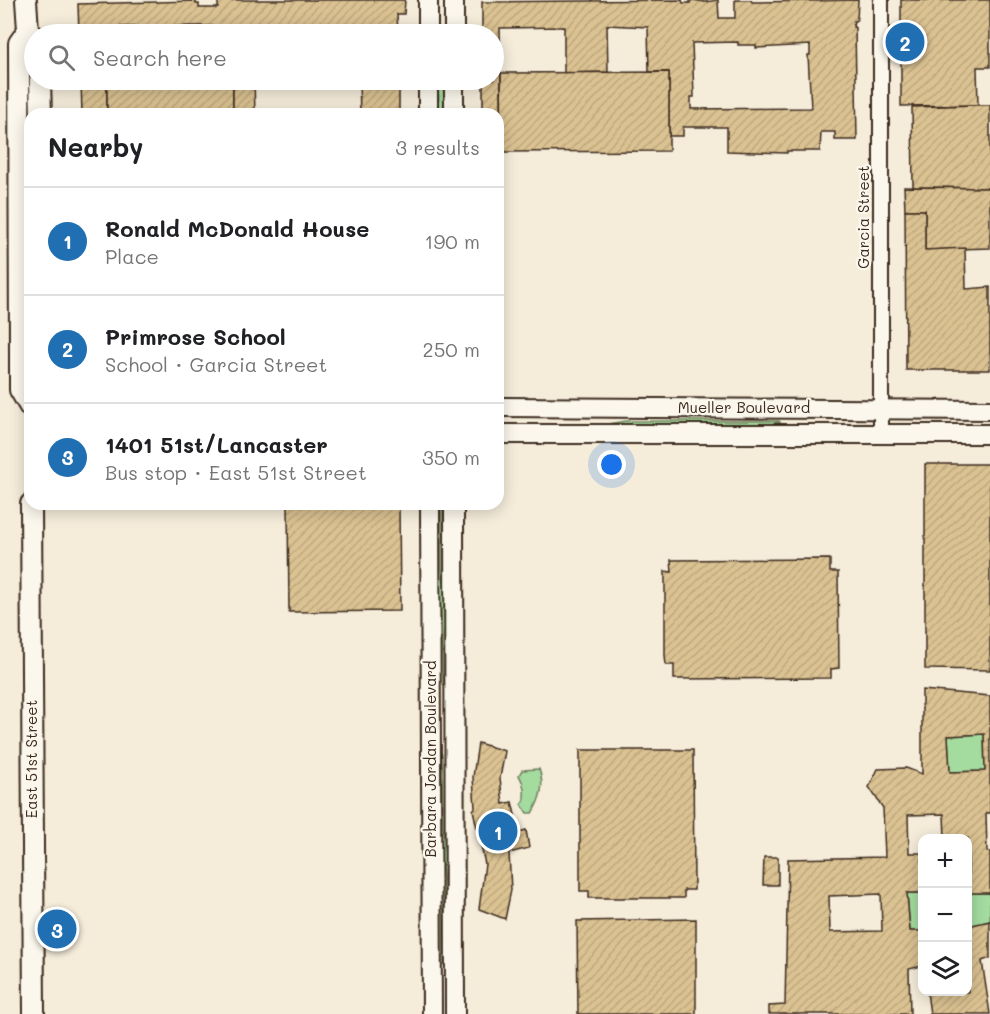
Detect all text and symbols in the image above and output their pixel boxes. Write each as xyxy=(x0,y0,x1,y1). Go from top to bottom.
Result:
pin: 2 xyxy=(886,20,924,64)
search box xyxy=(24,24,504,90)
icon: search xyxy=(45,41,78,74)
text: Search here xyxy=(93,43,227,72)
text: Nearby xyxy=(48,130,143,164)
text: 3 results xyxy=(395,134,480,160)
street label: Garcia Street xyxy=(853,165,873,269)
text: Ronald McDonald House xyxy=(105,214,369,243)
text: 1 xyxy=(63,228,72,254)
text: 190 m xyxy=(425,228,480,254)
text: Place xyxy=(105,243,159,269)
text: Primrose School xyxy=(105,322,286,351)
text: 2 xyxy=(62,336,73,362)
text: 250 m xyxy=(423,336,480,362)
text: School · Garcia Street xyxy=(105,351,327,377)
street label: Mueller Boulevard xyxy=(678,397,810,417)
text: 1401 51st/Lancaster xyxy=(105,430,328,459)
text: 3 xyxy=(62,444,74,470)
text: 350 m xyxy=(422,444,480,470)
your location xyxy=(597,450,626,479)
text: Bus stop · East 51st Street xyxy=(105,459,367,485)
street label: Barbara Jordan Boulevard xyxy=(420,660,440,858)
street label: East 51st Street xyxy=(21,700,41,818)
pin: 1 xyxy=(478,808,518,854)
map controls xyxy=(918,834,972,996)
button: + xyxy=(918,834,972,888)
button: − xyxy=(918,888,972,942)
pin: 3 xyxy=(38,906,76,952)
button: layers xyxy=(918,942,972,996)

